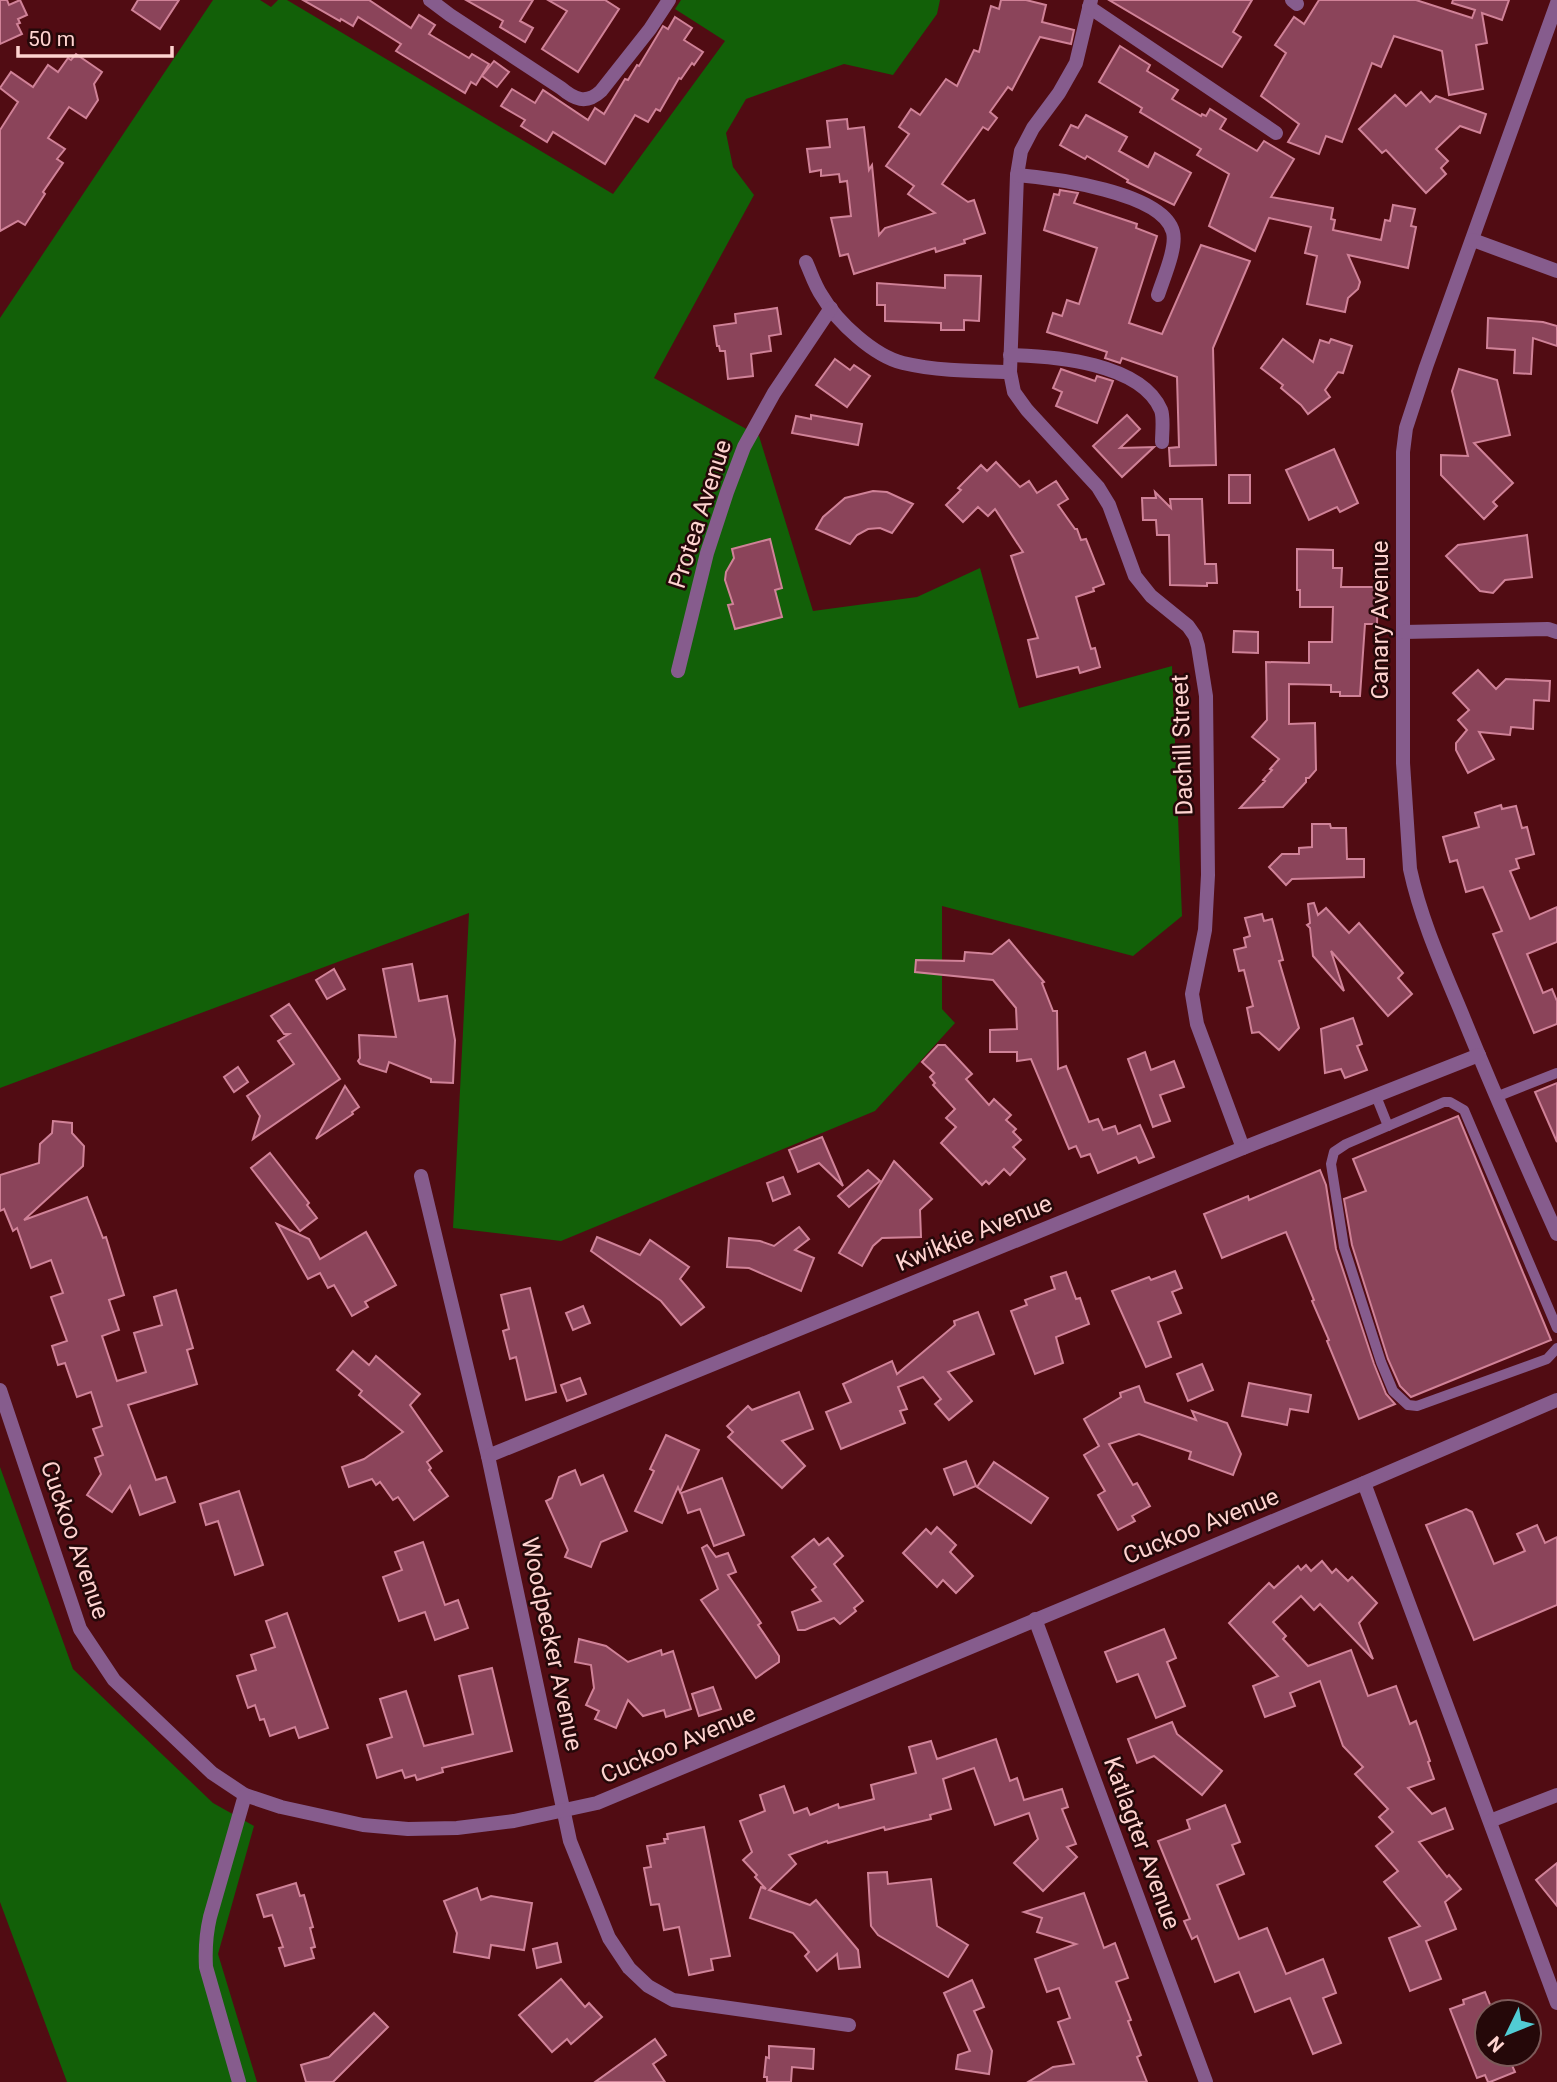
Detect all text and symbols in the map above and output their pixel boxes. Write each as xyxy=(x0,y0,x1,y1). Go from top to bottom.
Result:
scale bar xyxy=(18,14,172,58)
text: 50 m xyxy=(28,27,75,51)
street label: Protea Avenue xyxy=(663,436,737,592)
street label: Canary Avenue xyxy=(1366,540,1394,700)
street label: Dachill Street xyxy=(1166,674,1198,816)
street label: Kwikkie Avenue xyxy=(892,1189,1056,1277)
street label: Cuckoo Avenue xyxy=(35,1457,115,1623)
street label: Cuckoo Avenue xyxy=(1119,1482,1283,1570)
street label: Woodpecker Avenue xyxy=(516,1535,588,1753)
street label: Cuckoo Avenue xyxy=(596,1699,760,1789)
street label: Katlagter Avenue xyxy=(1098,1753,1186,1933)
north arrow xyxy=(1473,1998,1543,2068)
text: N xyxy=(1483,2032,1509,2057)

